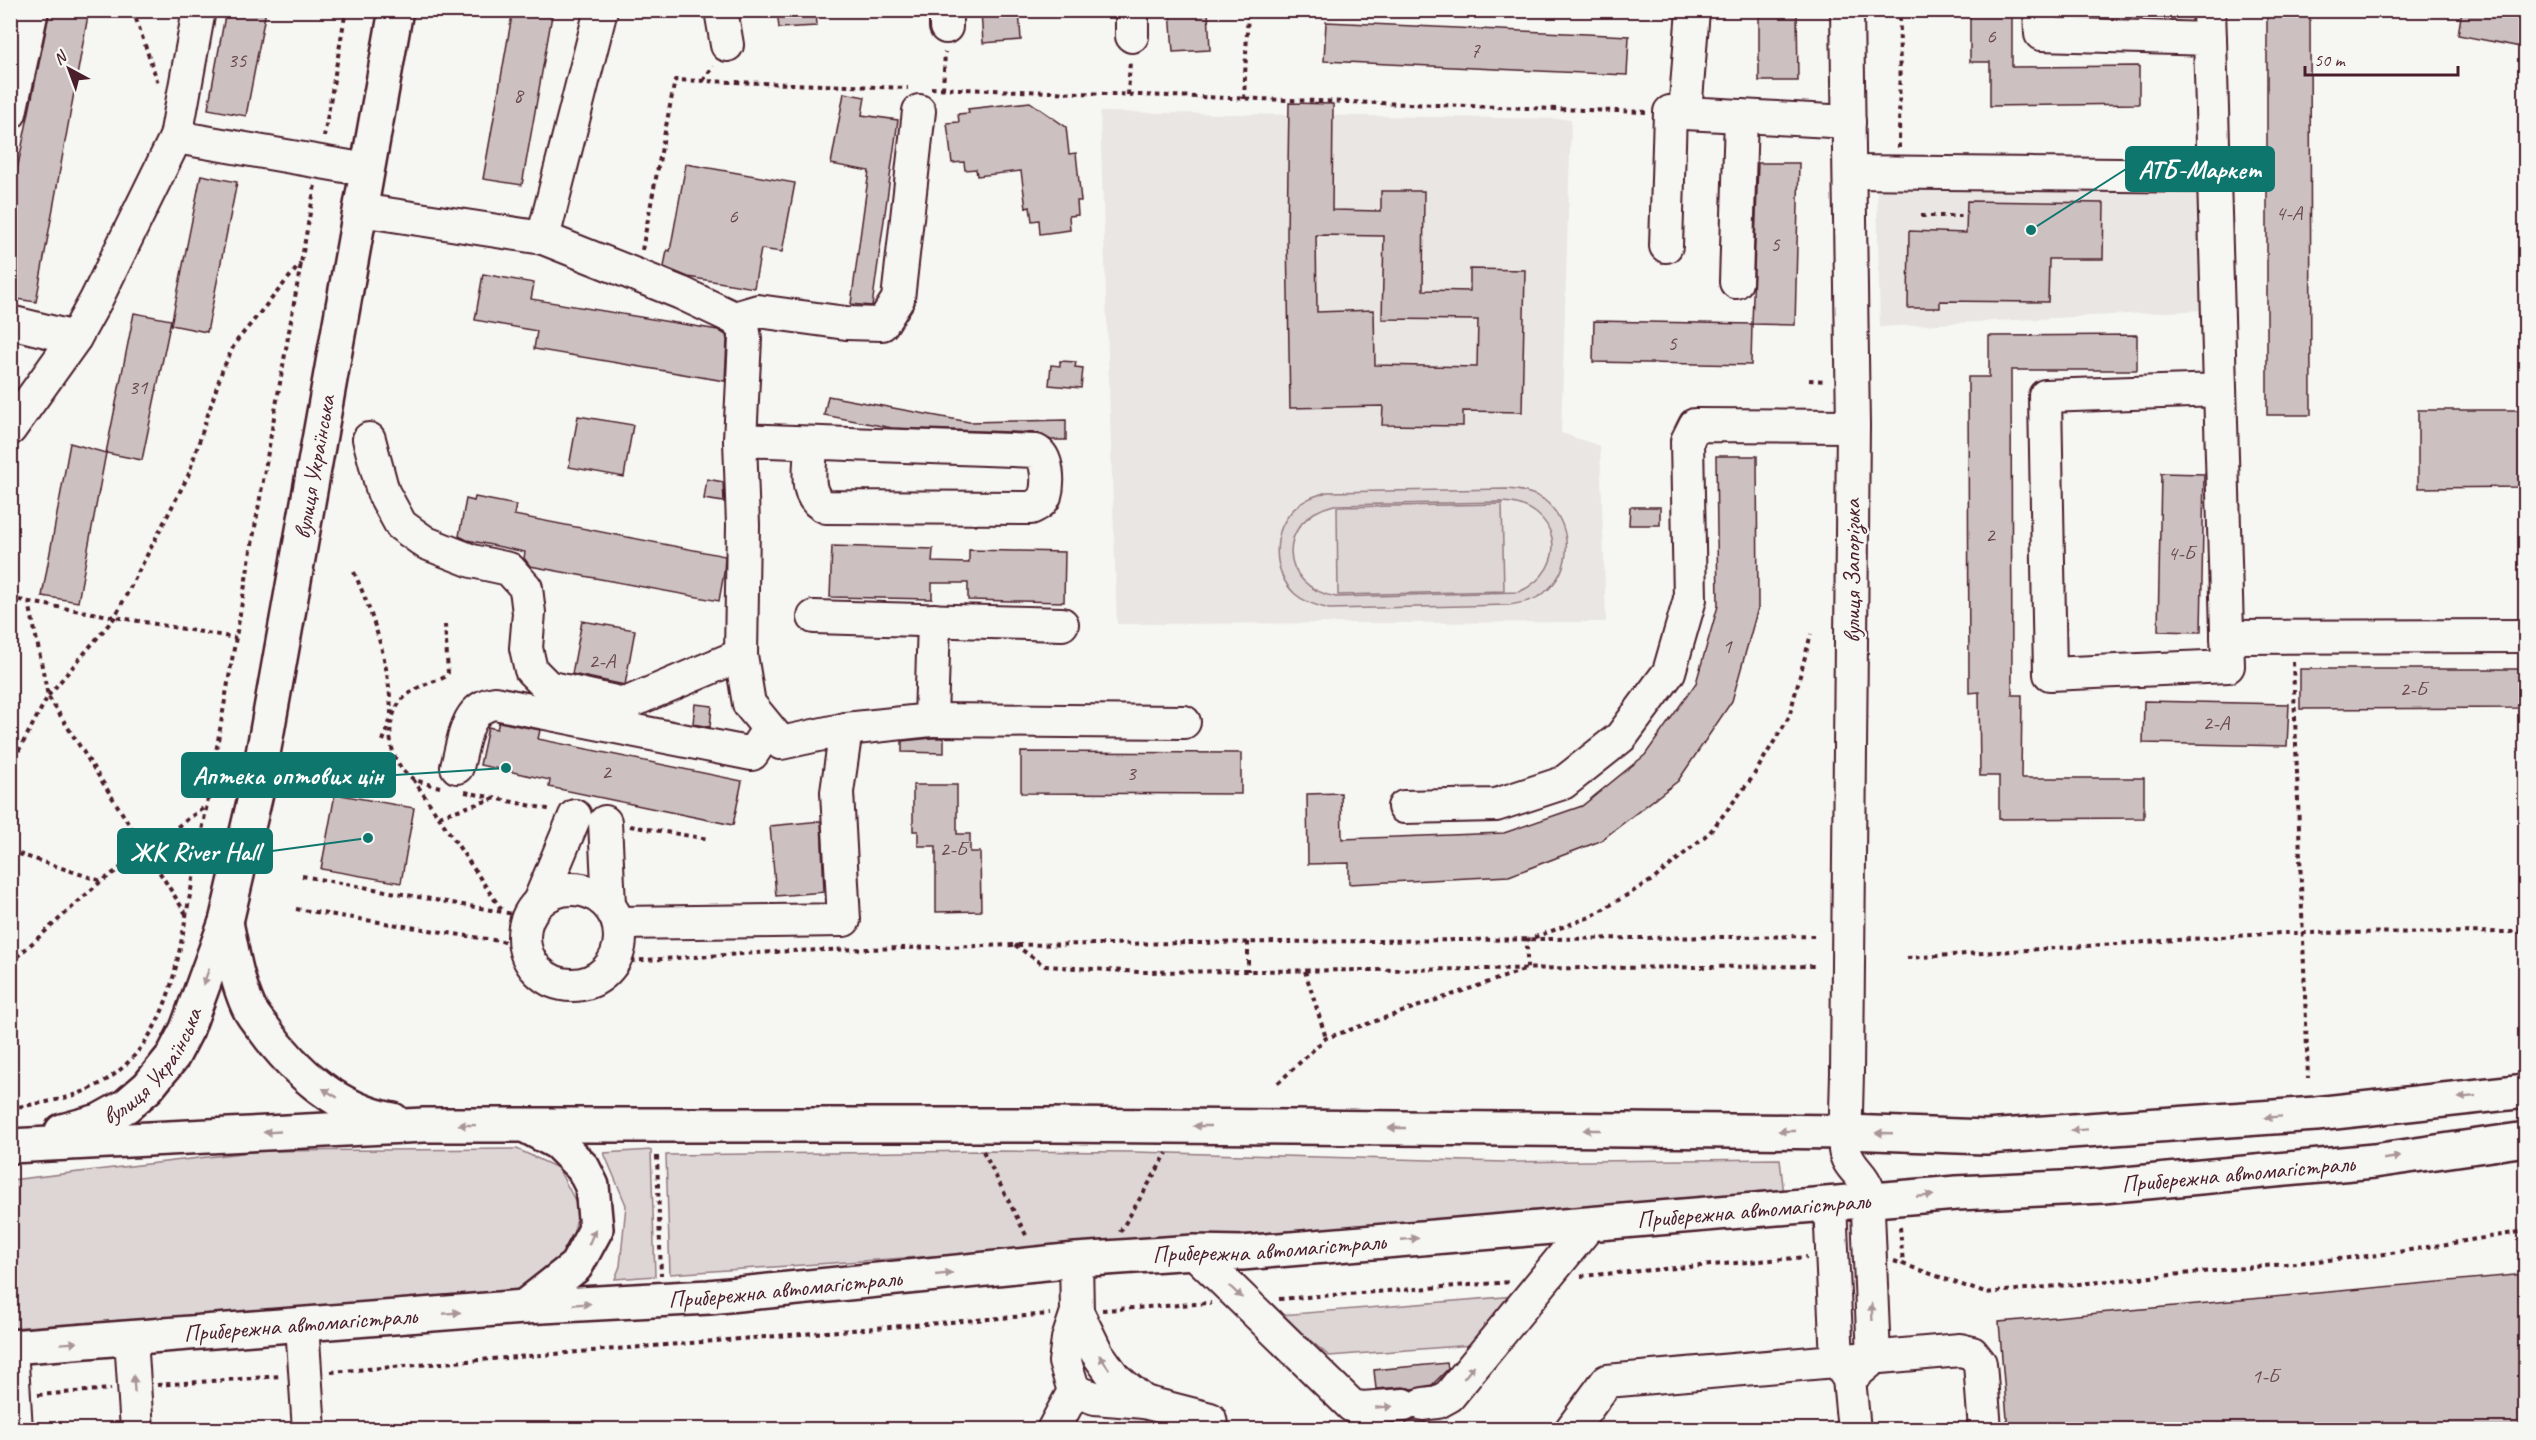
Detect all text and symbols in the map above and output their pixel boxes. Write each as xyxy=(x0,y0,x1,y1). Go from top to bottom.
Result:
house number: 6 xyxy=(1986,23,1996,49)
house number: 7 xyxy=(1470,37,1481,63)
north arrow xyxy=(39,39,99,99)
scale bar xyxy=(2305,39,2458,77)
text: N xyxy=(50,46,72,69)
house number: 35 xyxy=(228,47,248,73)
text: 50 m xyxy=(2314,49,2347,71)
house number: 8 xyxy=(513,82,525,108)
callout: АТБ-Маркет xyxy=(2126,147,2274,191)
text: АТБ-Маркет xyxy=(2138,153,2263,186)
house number: 4-А xyxy=(2276,200,2304,226)
house number: 6 xyxy=(728,203,738,229)
house number: 5 xyxy=(1770,231,1781,257)
house number: 5 xyxy=(1667,330,1678,356)
house number: 31 xyxy=(129,374,149,400)
street label: вулиця Українська xyxy=(287,391,342,541)
street label: вулиця Запорізька xyxy=(1837,498,1868,643)
house number: 2 xyxy=(1985,522,1996,548)
house number: 4-Б xyxy=(2168,540,2198,566)
house number: 1 xyxy=(1722,633,1733,659)
house number: 2-А xyxy=(589,648,617,674)
house number: 2-Б xyxy=(2400,676,2430,702)
house number: 2-А xyxy=(2203,710,2231,736)
callout: Аптека оптових цін xyxy=(182,753,395,797)
text: Аптека оптових цін xyxy=(192,759,385,792)
house number: 2 xyxy=(601,759,612,785)
house number: 3 xyxy=(1126,760,1137,786)
callout: ЖК River Hall xyxy=(118,829,272,873)
text: ЖК River Hall xyxy=(130,835,265,868)
house number: 2-Б xyxy=(940,836,970,862)
one-way arrow xyxy=(200,968,210,986)
street label: вулиця Українська xyxy=(97,1003,209,1131)
one-way arrow xyxy=(322,1088,338,1099)
one-way arrow xyxy=(2458,1092,2477,1102)
one-way arrow xyxy=(2264,1113,2283,1122)
one-way arrow xyxy=(457,1120,476,1130)
one-way arrow xyxy=(1193,1121,1212,1131)
one-way arrow xyxy=(1388,1123,1407,1133)
one-way arrow xyxy=(1583,1125,1602,1135)
one-way arrow xyxy=(1778,1126,1797,1136)
one-way arrow xyxy=(2069,1126,2088,1135)
one-way arrow xyxy=(262,1127,281,1136)
one-way arrow xyxy=(1875,1128,1894,1138)
street label: Прибережна автомагістраль xyxy=(2120,1148,2357,1199)
one-way arrow xyxy=(2382,1154,2401,1163)
street label: Прибережна автомагістраль xyxy=(1636,1185,1872,1235)
one-way arrow xyxy=(1916,1191,1935,1201)
street label: Прибережна автомагістраль xyxy=(1151,1226,1388,1270)
one-way arrow xyxy=(587,1227,597,1245)
one-way arrow xyxy=(1401,1235,1420,1244)
street label: Прибережна автомагістраль xyxy=(668,1263,904,1314)
one-way arrow xyxy=(934,1269,953,1278)
one-way arrow xyxy=(1229,1285,1244,1299)
one-way arrow xyxy=(573,1299,592,1309)
street label: Прибережна автомагістраль xyxy=(182,1300,419,1348)
one-way arrow xyxy=(1868,1302,1877,1321)
one-way arrow xyxy=(442,1308,461,1318)
one-way arrow xyxy=(59,1338,78,1348)
one-way arrow xyxy=(1099,1354,1110,1370)
house number: 1-Б xyxy=(2252,1363,2282,1389)
one-way arrow xyxy=(1462,1365,1474,1380)
one-way arrow xyxy=(129,1374,138,1393)
one-way arrow xyxy=(1375,1402,1394,1412)

